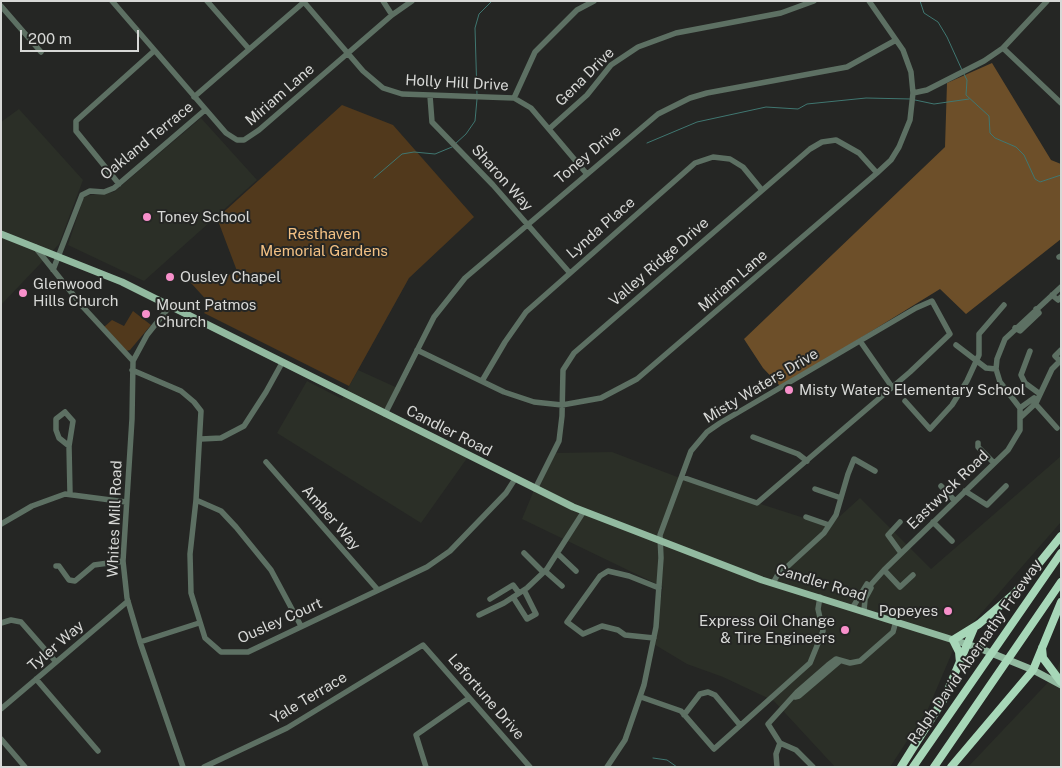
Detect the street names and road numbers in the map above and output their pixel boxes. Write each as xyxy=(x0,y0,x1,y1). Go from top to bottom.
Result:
street label: Gena Drive xyxy=(552,44,618,110)
street label: Miriam Lane xyxy=(242,60,318,130)
street label: Holly Hill Drive xyxy=(405,71,509,95)
street label: Oakland Terrace xyxy=(97,98,197,184)
street label: Toney Drive xyxy=(551,122,625,188)
street label: Sharon Way xyxy=(467,141,537,215)
street label: Lynda Place xyxy=(563,193,639,263)
street label: Valley Ridge Drive xyxy=(606,214,712,310)
street label: Miriam Lane xyxy=(695,246,771,316)
street label: Misty Waters Drive xyxy=(700,345,822,427)
street label: Candler Road xyxy=(403,402,495,460)
street label: Eastwyck Road xyxy=(904,447,992,533)
street label: Whites Mill Road xyxy=(104,460,126,578)
street label: Amber Way xyxy=(298,482,364,554)
street label: Ralph David Abernathy Freeway xyxy=(904,556,1046,748)
street label: Candler Road xyxy=(773,561,869,605)
street label: Ousley Court xyxy=(235,594,325,648)
street label: Tyler Way xyxy=(24,617,88,675)
street label: Lafortune Drive xyxy=(444,650,528,744)
street label: Yale Terrace xyxy=(268,668,350,728)

